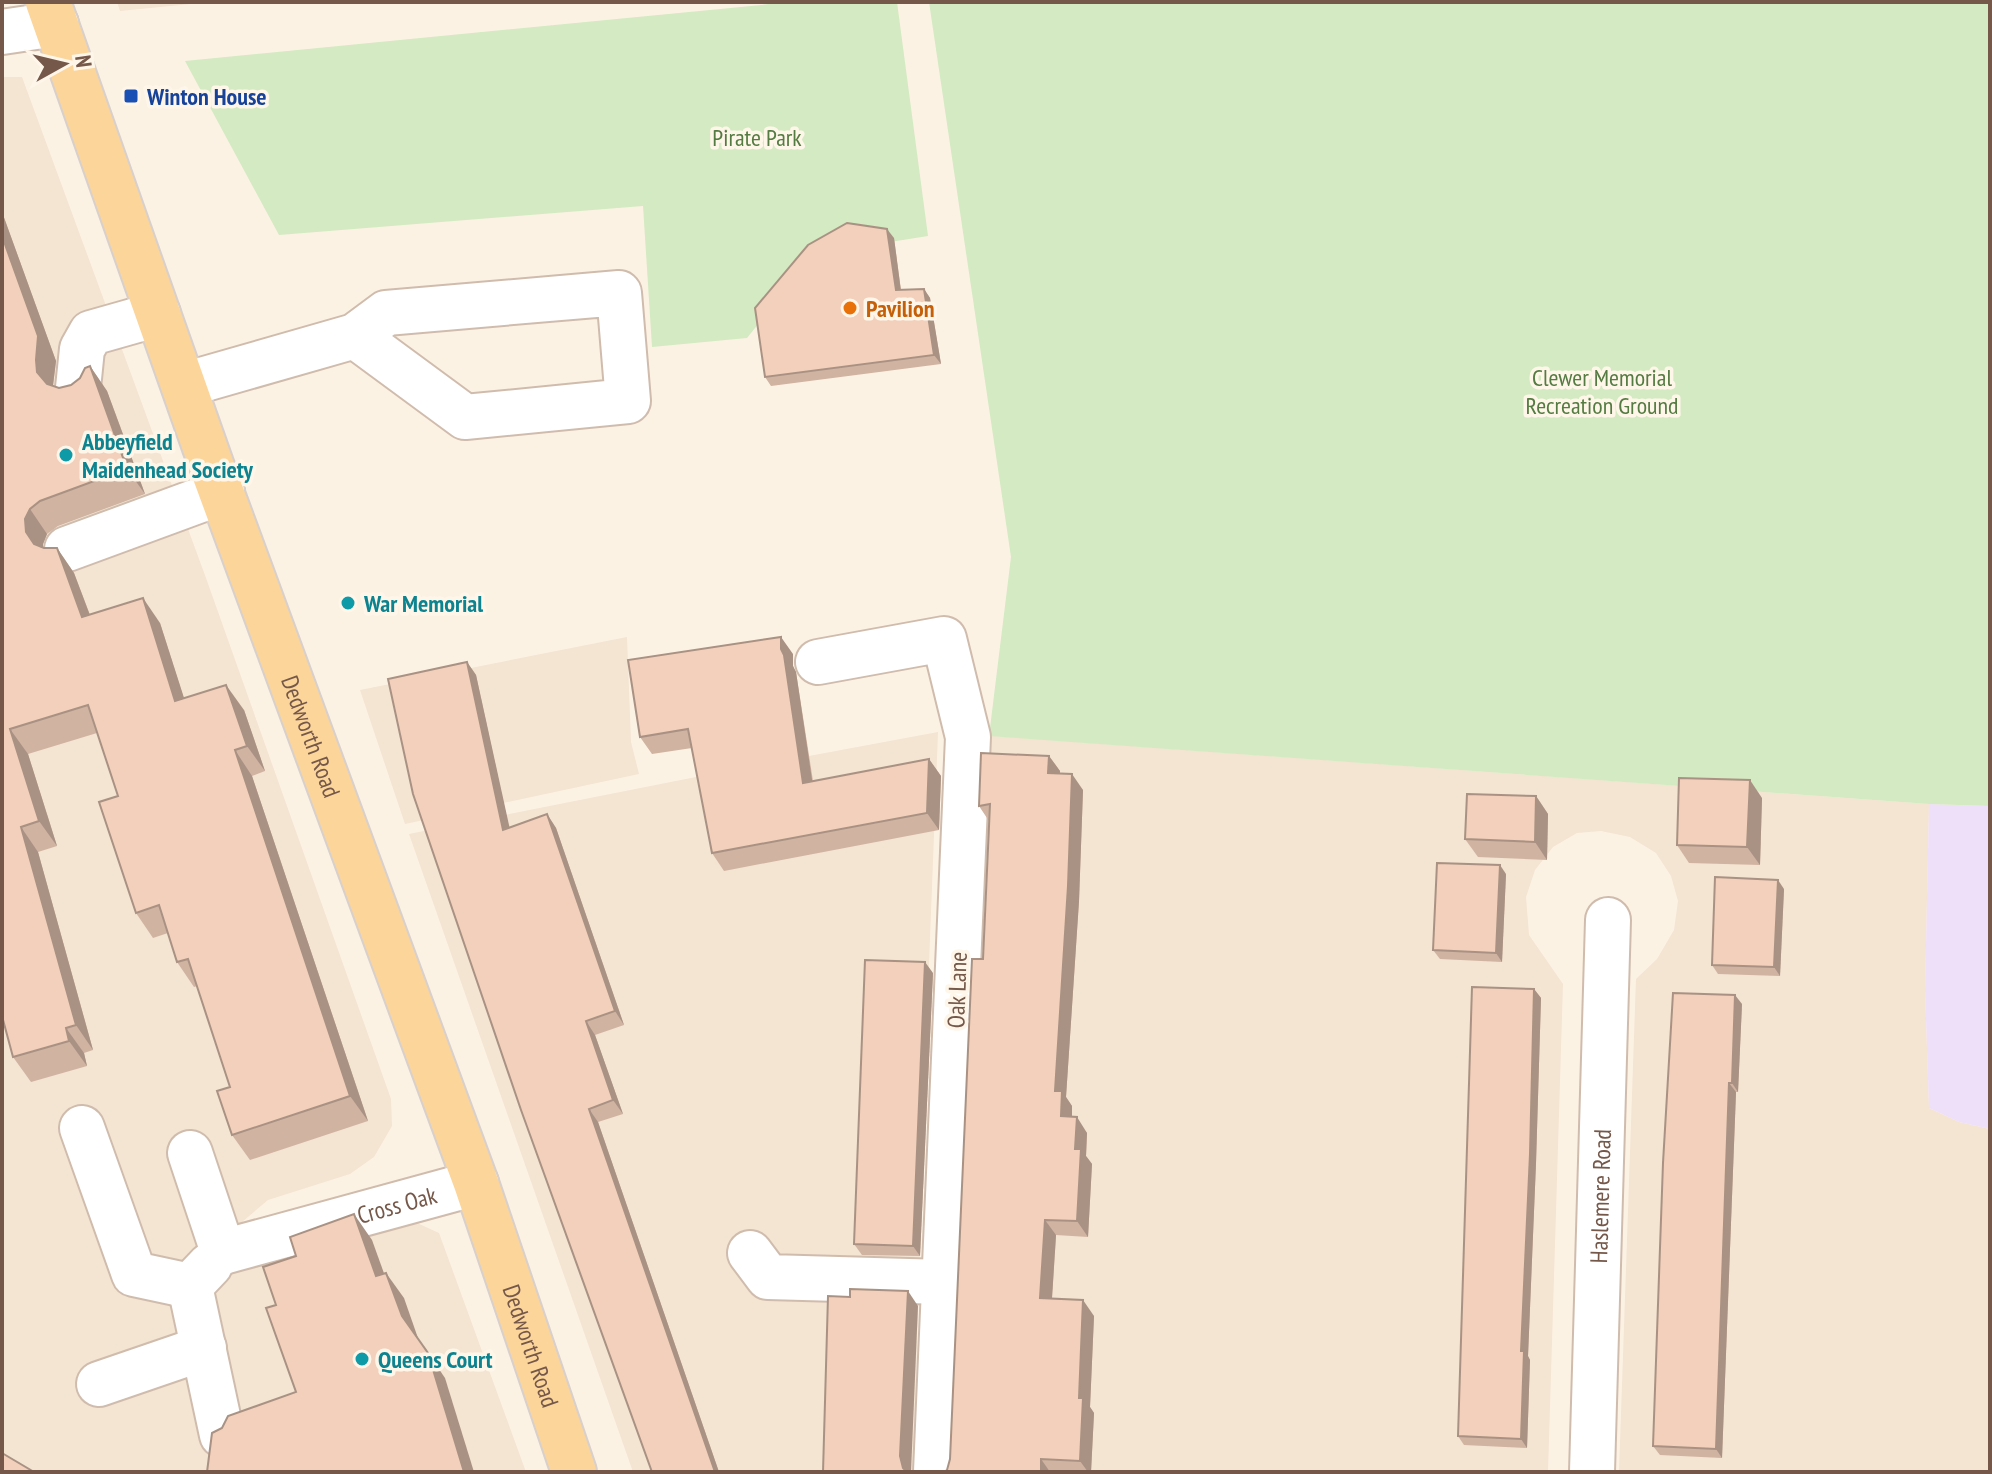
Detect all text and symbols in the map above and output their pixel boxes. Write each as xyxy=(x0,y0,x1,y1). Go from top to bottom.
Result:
north arrow xyxy=(24,24,104,104)
text: N xyxy=(69,53,98,69)
place label: Winton House xyxy=(146,81,267,112)
marker: Winton House xyxy=(122,87,140,105)
park label: Pirate Park xyxy=(712,122,802,153)
place label: Pavilion xyxy=(866,293,934,324)
marker: Pavilion xyxy=(841,299,859,317)
park label: Clewer Memorial Recreation Ground xyxy=(1526,362,1678,421)
place label: Abbeyfield Maidenhead Society xyxy=(81,426,253,485)
marker: Abbeyfield Maidenhead Society xyxy=(57,446,75,464)
place label: War Memorial xyxy=(363,588,483,619)
marker: War Memorial xyxy=(339,594,357,612)
street label: Dedworth Road xyxy=(275,671,348,801)
street label: Oak Lane xyxy=(940,951,974,1029)
street label: Haslemere Road xyxy=(1583,1129,1617,1264)
street label: Cross Oak xyxy=(353,1179,441,1230)
street label: Dedworth Road xyxy=(496,1280,566,1411)
place label: Queens Court xyxy=(378,1344,493,1375)
marker: Queens Court xyxy=(353,1350,371,1368)

